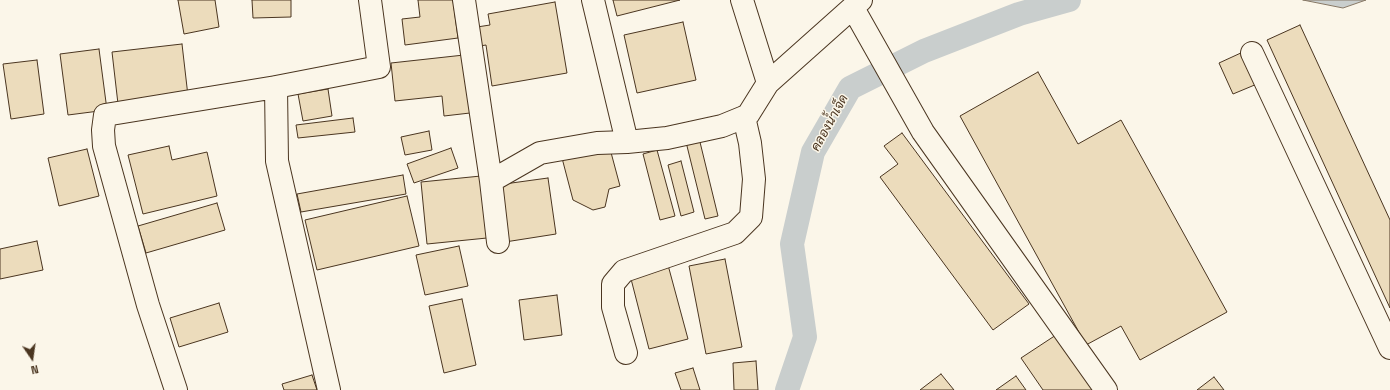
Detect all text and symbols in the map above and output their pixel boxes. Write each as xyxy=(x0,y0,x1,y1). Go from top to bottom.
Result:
water label: คลองน้ำเจ็ด xyxy=(808,92,852,154)
north arrow xyxy=(12,338,52,378)
text: N xyxy=(30,362,40,377)

